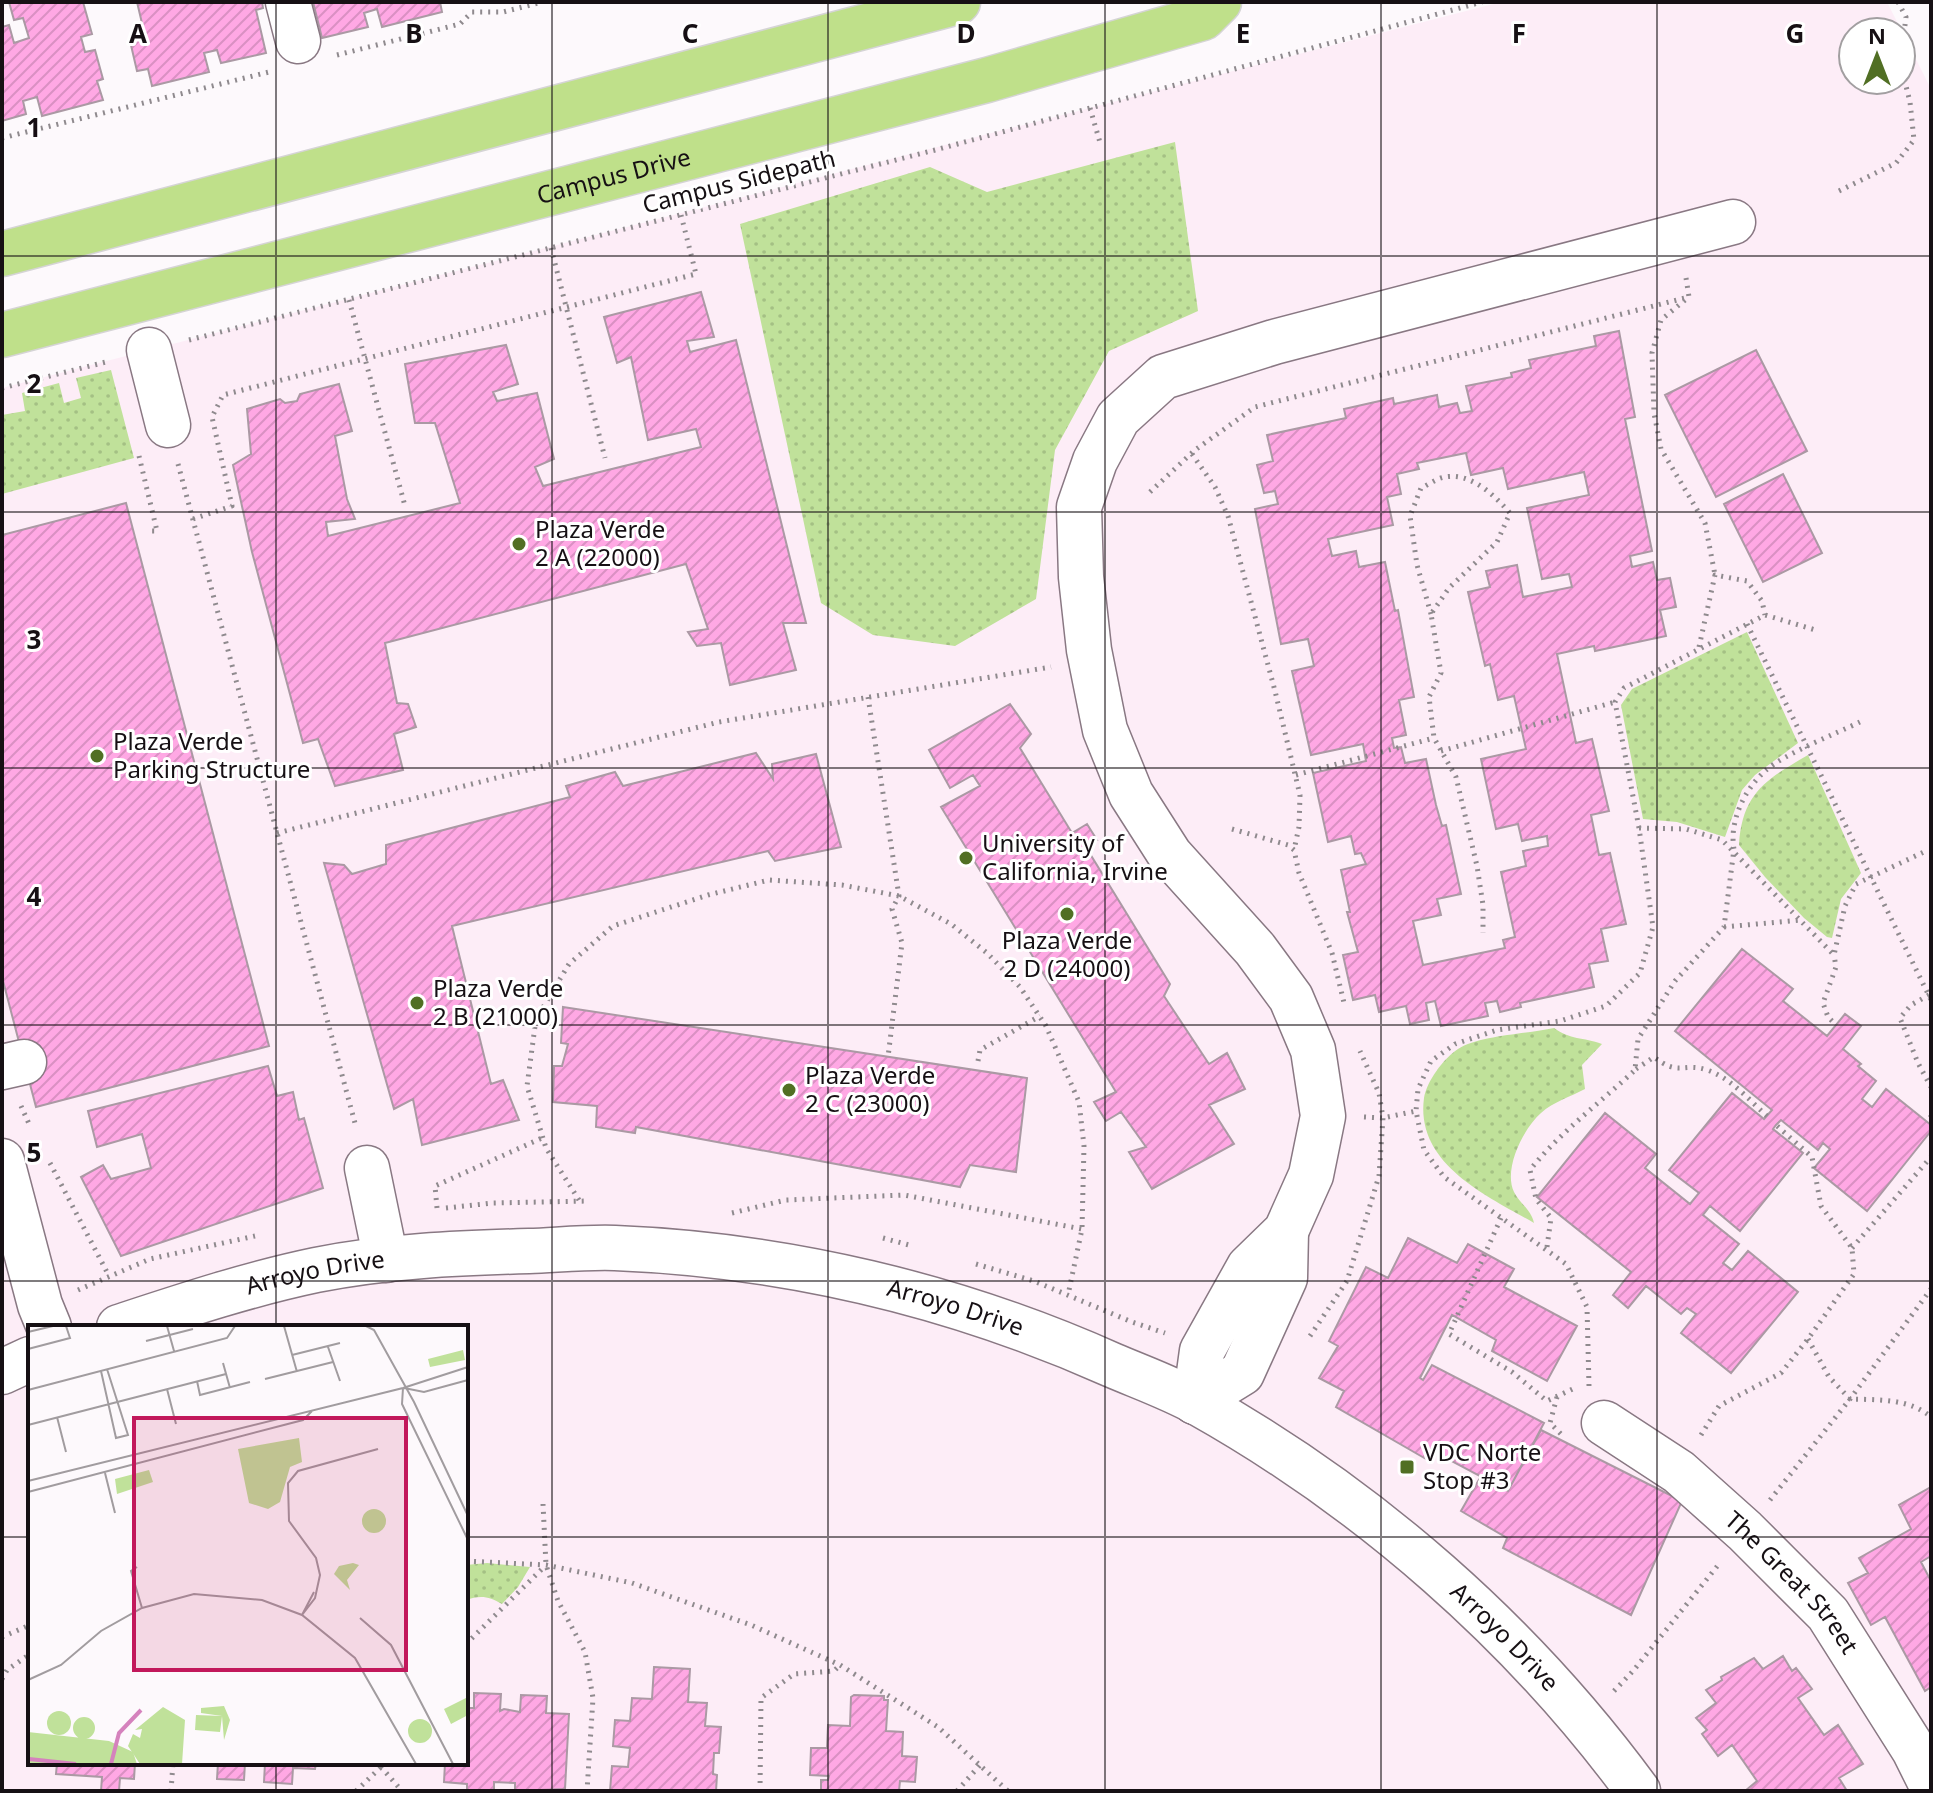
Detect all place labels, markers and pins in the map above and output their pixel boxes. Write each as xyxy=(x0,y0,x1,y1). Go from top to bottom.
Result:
place label: Plaza Verde 2 A (22000) xyxy=(535,512,665,573)
marker: Plaza Verde 2 A (22000) xyxy=(510,535,528,553)
place label: Plaza Verde Parking Structure xyxy=(113,724,310,785)
marker: Plaza Verde Parking Structure xyxy=(88,747,106,765)
place label: University of California, Irvine xyxy=(982,826,1168,887)
marker: University of California, Irvine xyxy=(957,849,975,867)
marker: Plaza Verde 2 D (24000) xyxy=(1058,905,1076,923)
place label: Plaza Verde 2 D (24000) xyxy=(1002,923,1132,984)
place label: Plaza Verde 2 B (21000) xyxy=(433,971,563,1032)
marker: Plaza Verde 2 B (21000) xyxy=(408,994,426,1012)
place label: Plaza Verde 2 C (23000) xyxy=(805,1058,935,1119)
marker: Plaza Verde 2 C (23000) xyxy=(780,1081,798,1099)
place label: VDC Norte Stop #3 xyxy=(1423,1435,1541,1496)
marker: VDC Norte Stop #3 xyxy=(1398,1458,1416,1476)

